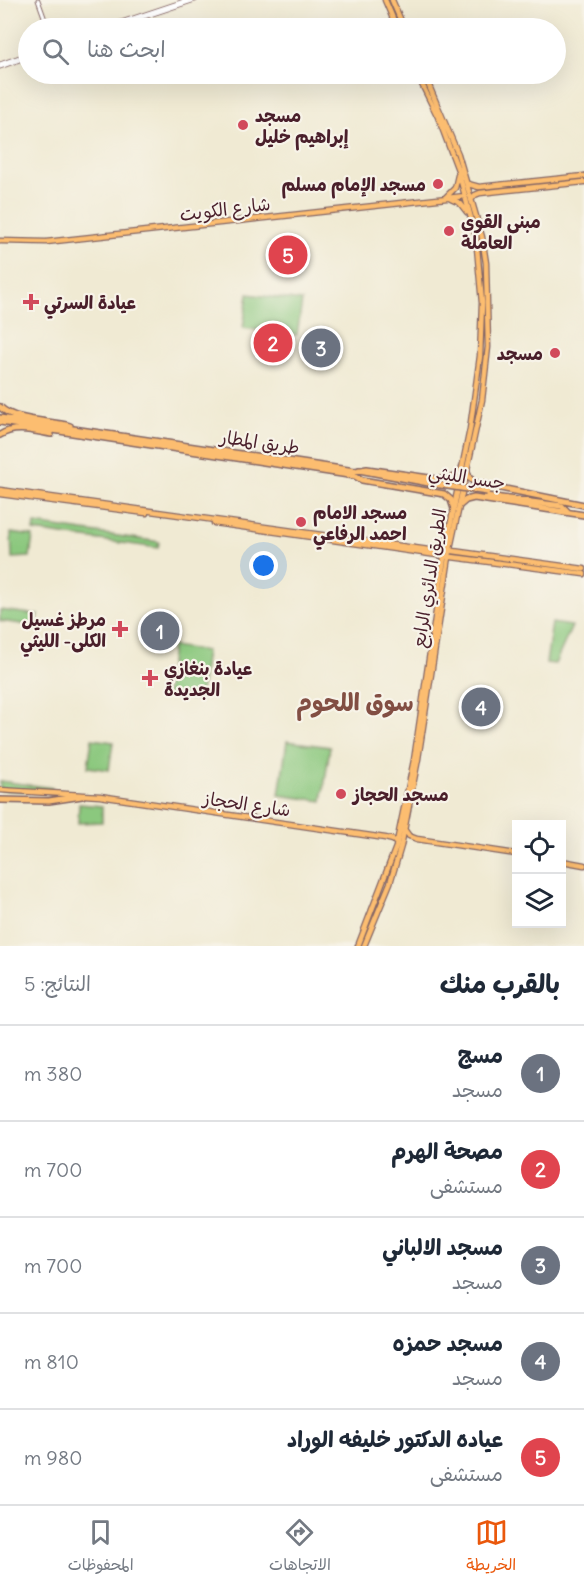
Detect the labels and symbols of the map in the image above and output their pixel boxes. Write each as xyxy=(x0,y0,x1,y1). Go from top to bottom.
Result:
place label: مسجد إبراهيم خليل xyxy=(255,104,349,151)
marker: مسجد إبراهيم خليل xyxy=(236,118,250,132)
place label: مسجد الإمام مسلم xyxy=(282,173,426,199)
marker: مسجد الإمام مسلم xyxy=(431,177,445,191)
street label: شارع الكويت xyxy=(178,192,272,227)
place label: مبنى القوى العاملة xyxy=(461,210,541,254)
marker: مبنى القوى العاملة xyxy=(442,224,456,238)
pin: 5 xyxy=(268,232,308,278)
place label: عيادة السرتي xyxy=(44,291,136,319)
marker: عيادة السرتي xyxy=(22,293,40,311)
pin: 2 xyxy=(254,320,292,366)
pin: 3 xyxy=(302,326,340,370)
place label: مسجد xyxy=(497,342,543,365)
marker: مسجد xyxy=(548,346,562,360)
street label: طريق المطار xyxy=(217,425,301,459)
street label: جسر الليثي xyxy=(426,460,507,499)
place label: مسجد الامام احمد الرفاعي xyxy=(313,501,407,550)
street label: الطريق الدائري الرابع xyxy=(407,507,453,650)
marker: مسجد الامام احمد الرفاعي xyxy=(294,515,308,529)
your location xyxy=(249,551,278,580)
place label: مرطز غسيل الكلى- الليثي xyxy=(20,608,106,657)
pin: 1 xyxy=(140,608,180,654)
marker: مرطز غسيل الكلى- الليثي xyxy=(111,620,129,638)
place label: عيادة بنغازي الجديدة xyxy=(164,657,252,701)
marker: عيادة بنغازي الجديدة xyxy=(141,669,159,687)
pin: 4 xyxy=(462,684,500,730)
district label: سوق اللحوم xyxy=(296,687,414,721)
place label: مسجد الحجاز xyxy=(351,783,449,806)
street label: شارع الحجاز xyxy=(200,786,292,822)
marker: مسجد الحجاز xyxy=(334,787,348,801)

